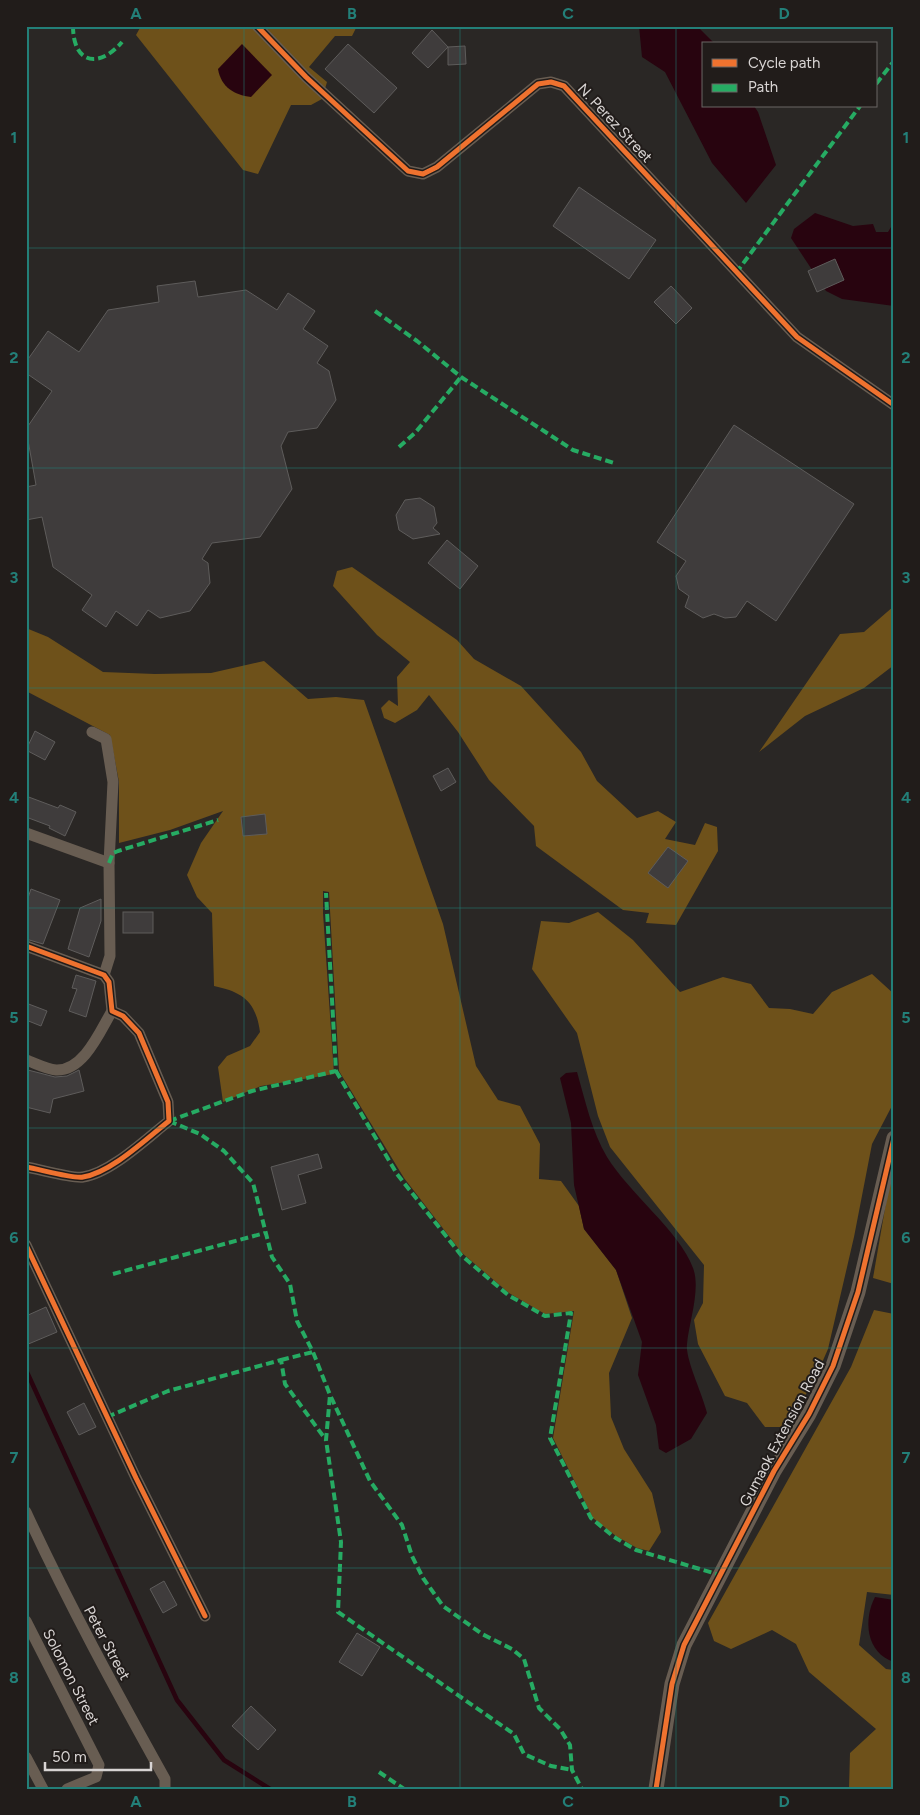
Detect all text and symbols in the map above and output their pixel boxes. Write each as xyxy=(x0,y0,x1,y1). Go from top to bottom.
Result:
text: A xyxy=(130,4,142,23)
text: B xyxy=(347,4,357,23)
text: C xyxy=(562,4,574,23)
text: D xyxy=(778,4,790,23)
legend xyxy=(702,42,878,108)
text: Cycle path xyxy=(748,54,820,72)
text: Path xyxy=(748,78,778,96)
street label: N. Perez Street xyxy=(574,80,656,166)
text: 1 xyxy=(11,128,17,147)
text: 1 xyxy=(903,128,909,147)
text: 2 xyxy=(9,348,19,367)
text: 2 xyxy=(901,348,911,367)
text: 3 xyxy=(10,568,19,587)
text: 3 xyxy=(902,568,911,587)
text: 4 xyxy=(9,788,19,807)
text: 4 xyxy=(901,788,911,807)
text: 5 xyxy=(9,1008,19,1027)
text: 5 xyxy=(901,1008,911,1027)
text: 6 xyxy=(9,1228,19,1247)
text: 6 xyxy=(901,1228,911,1247)
street label: Gumaok Extension Road xyxy=(736,1356,828,1510)
text: 7 xyxy=(10,1448,19,1467)
text: 7 xyxy=(902,1448,911,1467)
street label: Peter Street xyxy=(80,1603,134,1683)
street label: Solomon Street xyxy=(39,1626,103,1728)
text: 8 xyxy=(9,1668,19,1687)
text: 8 xyxy=(901,1668,911,1687)
scale bar xyxy=(45,1740,151,1772)
text: 50 m xyxy=(52,1748,87,1766)
text: A xyxy=(130,1792,142,1811)
text: B xyxy=(347,1792,357,1811)
text: C xyxy=(562,1792,574,1811)
text: D xyxy=(778,1792,790,1811)

